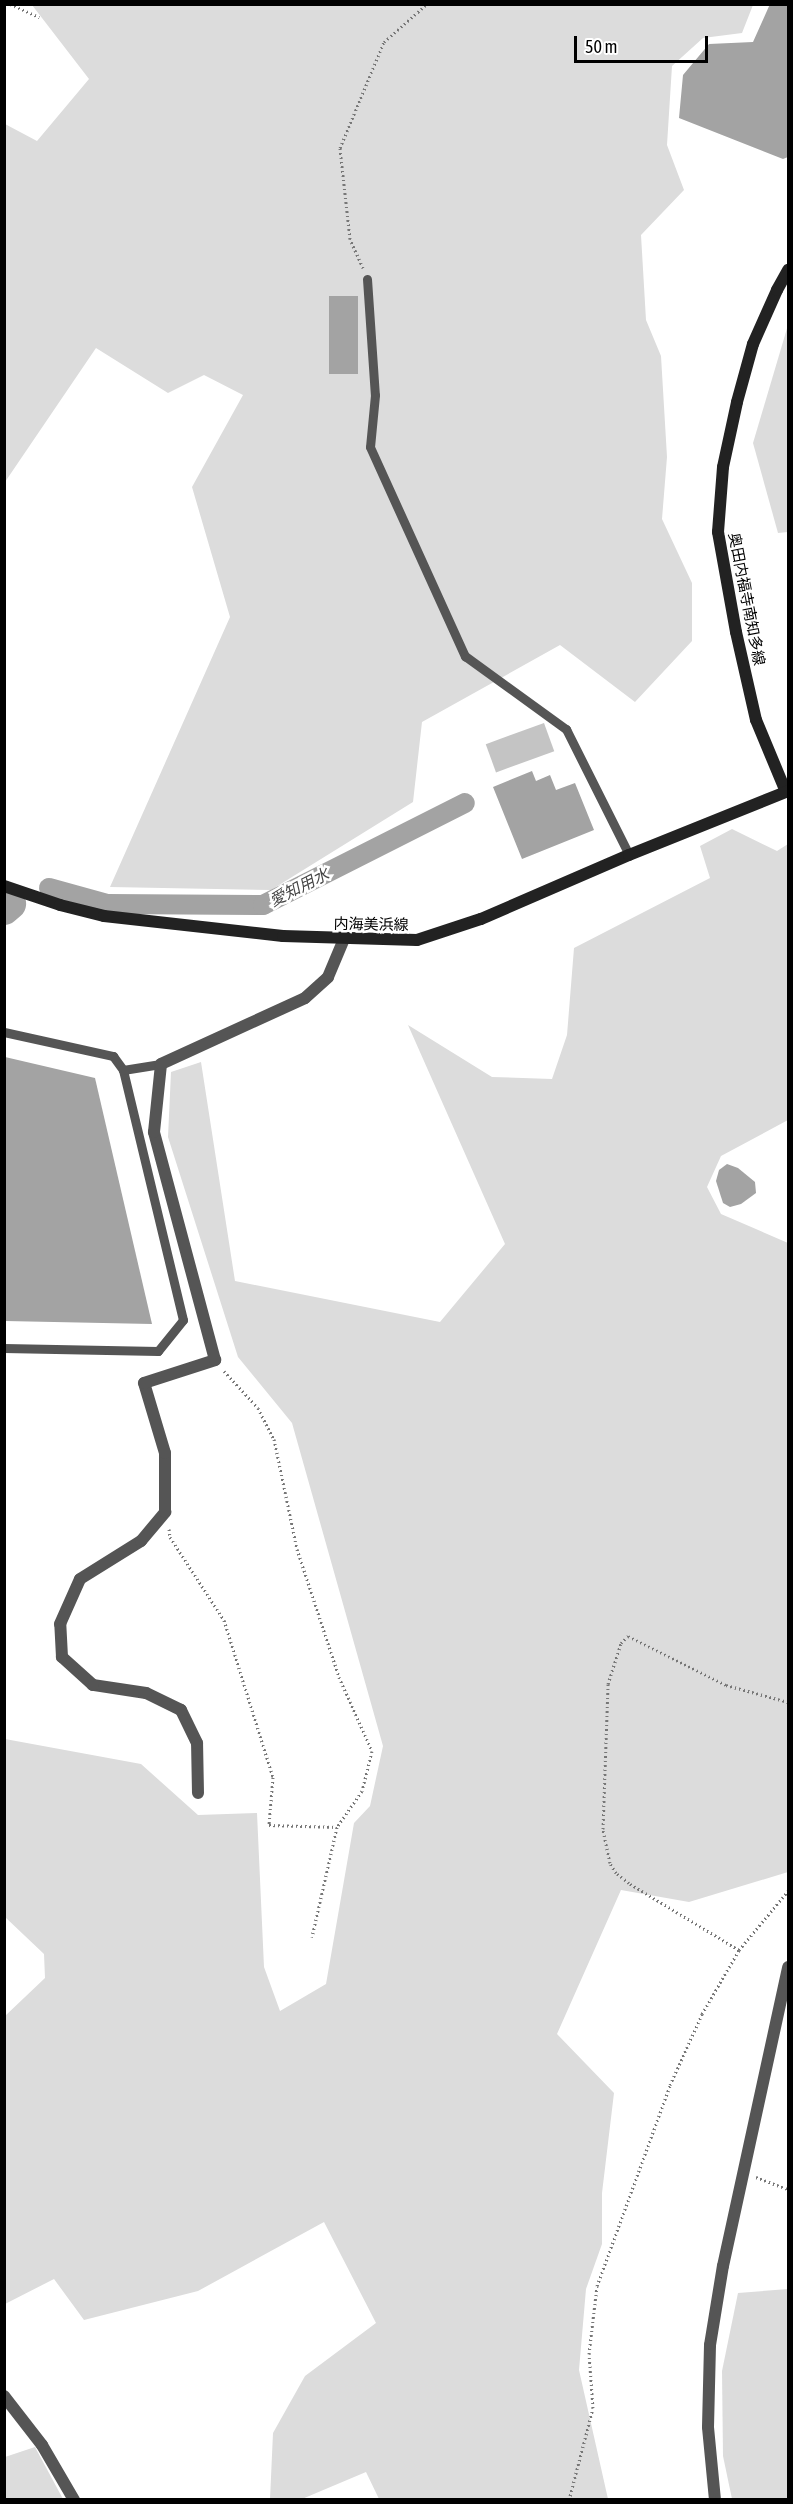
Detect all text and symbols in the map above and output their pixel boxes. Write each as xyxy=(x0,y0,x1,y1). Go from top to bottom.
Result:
scale bar xyxy=(577,24,710,62)
text: 50 m xyxy=(585,36,617,57)
street label: 奥田内福寺南知多線 xyxy=(725,531,769,667)
water label: 愛知用水 xyxy=(266,864,332,910)
street label: 内海美浜線 xyxy=(333,914,409,934)

